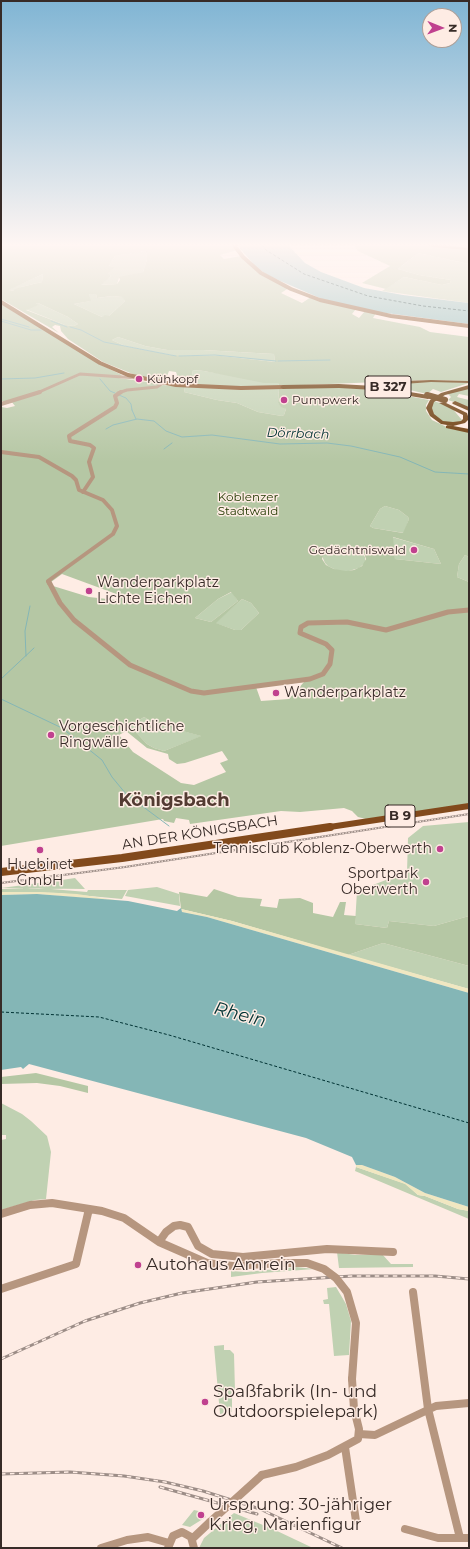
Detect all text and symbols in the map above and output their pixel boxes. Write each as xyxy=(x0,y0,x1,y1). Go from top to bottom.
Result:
north arrow xyxy=(422,8,462,48)
text: N xyxy=(446,24,460,33)
place label: Kühkopf xyxy=(147,372,198,386)
marker: Kühkopf xyxy=(134,374,144,384)
road number: B 327 xyxy=(365,376,411,398)
place label: Pumpwerk xyxy=(292,393,359,407)
marker: Pumpwerk xyxy=(279,395,289,405)
water label: Dörrbach xyxy=(266,425,330,443)
park label: Koblenzer Stadtwald xyxy=(218,490,278,518)
place label: Gedächtniswald xyxy=(309,543,406,557)
marker: Gedächtniswald xyxy=(409,545,419,555)
place label: Wanderparkplatz Lichte Eichen xyxy=(97,575,219,608)
marker: Wanderparkplatz Lichte Eichen xyxy=(84,586,94,596)
place label: Wanderparkplatz xyxy=(284,685,406,701)
marker: Wanderparkplatz xyxy=(271,688,281,698)
place label: Vorgeschichtliche Ringwälle xyxy=(59,719,184,752)
marker: Vorgeschichtliche Ringwälle xyxy=(46,730,56,740)
district label: Königsbach xyxy=(118,790,230,812)
road number: B 9 xyxy=(385,805,415,827)
street label: AN DER KÖNIGSBACH xyxy=(121,812,279,854)
place label: Tennisclub Koblenz-Oberwerth xyxy=(214,841,432,857)
marker: Tennisclub Koblenz-Oberwerth xyxy=(435,844,445,854)
marker: Huebinet GmbH xyxy=(35,845,45,855)
place label: Huebinet GmbH xyxy=(7,857,73,890)
place label: Sportpark Oberwerth xyxy=(341,866,418,898)
marker: Sportpark Oberwerth xyxy=(421,877,431,887)
water label: Rhein xyxy=(212,998,268,1032)
place label: Autohaus Amrein xyxy=(146,1255,296,1275)
marker: Autohaus Amrein xyxy=(133,1260,143,1270)
place label: Spaßfabrik (In- und Outdoorspielepark) xyxy=(213,1382,378,1422)
marker: Spaßfabrik (In- und Outdoorspielepark) xyxy=(200,1397,210,1407)
place label: Ursprung: 30-jähriger Krieg, Marienfigur xyxy=(209,1495,392,1535)
marker: Ursprung: 30-jähriger Krieg, Marienfigur xyxy=(196,1510,206,1520)

